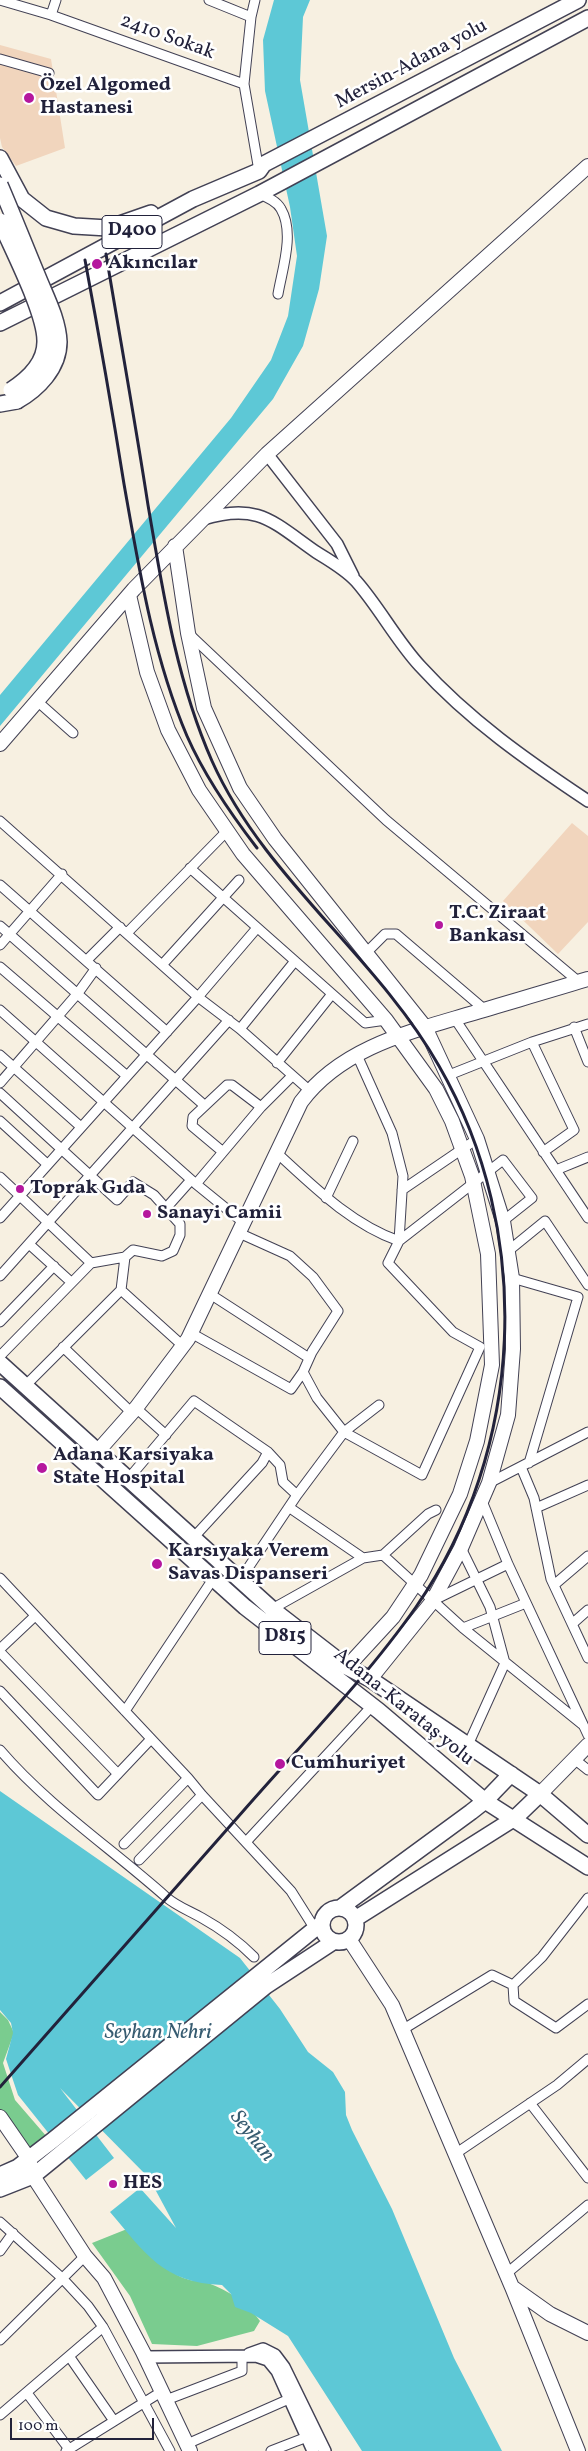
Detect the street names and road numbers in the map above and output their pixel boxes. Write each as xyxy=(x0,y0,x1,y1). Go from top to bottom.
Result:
street label: 2410 Sokak xyxy=(116,10,218,66)
street label: Mersin-Adana yolu xyxy=(332,15,492,115)
road number: D400 xyxy=(102,216,162,248)
road number: D815 xyxy=(259,1622,311,1655)
street label: Adana-Karataş yolu xyxy=(328,1644,478,1772)

